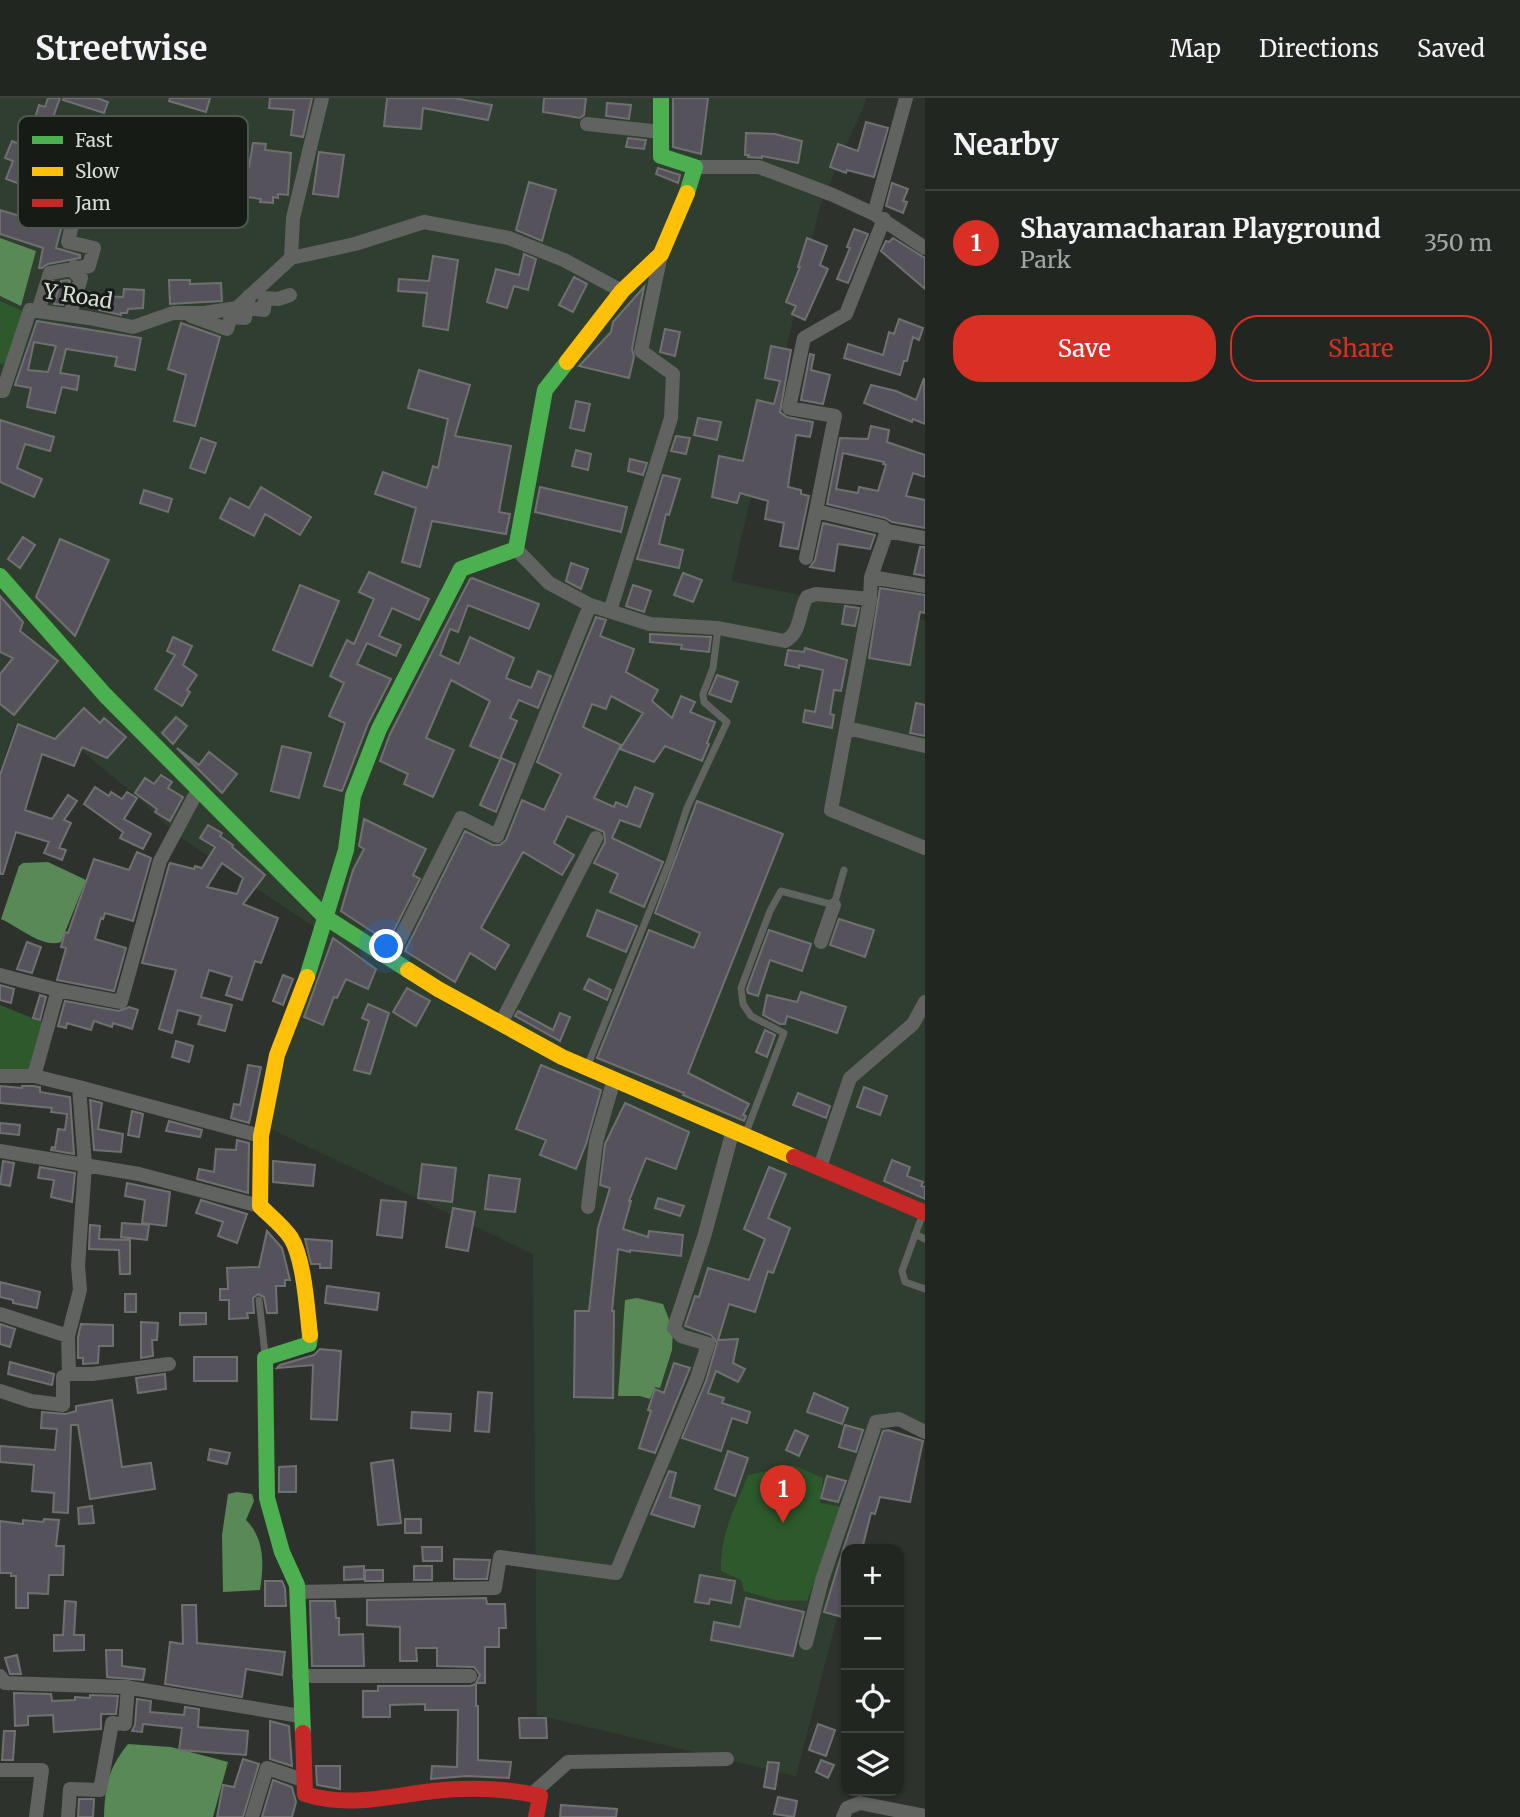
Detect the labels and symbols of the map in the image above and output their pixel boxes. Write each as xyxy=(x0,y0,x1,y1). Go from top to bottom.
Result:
legend xyxy=(18,116,248,228)
text: Fast xyxy=(75,128,113,152)
text: Slow xyxy=(75,159,120,183)
text: Jam xyxy=(74,191,111,215)
street label: Y Road xyxy=(41,277,115,315)
your location xyxy=(369,929,403,963)
pin: 1 xyxy=(760,1465,806,1523)

